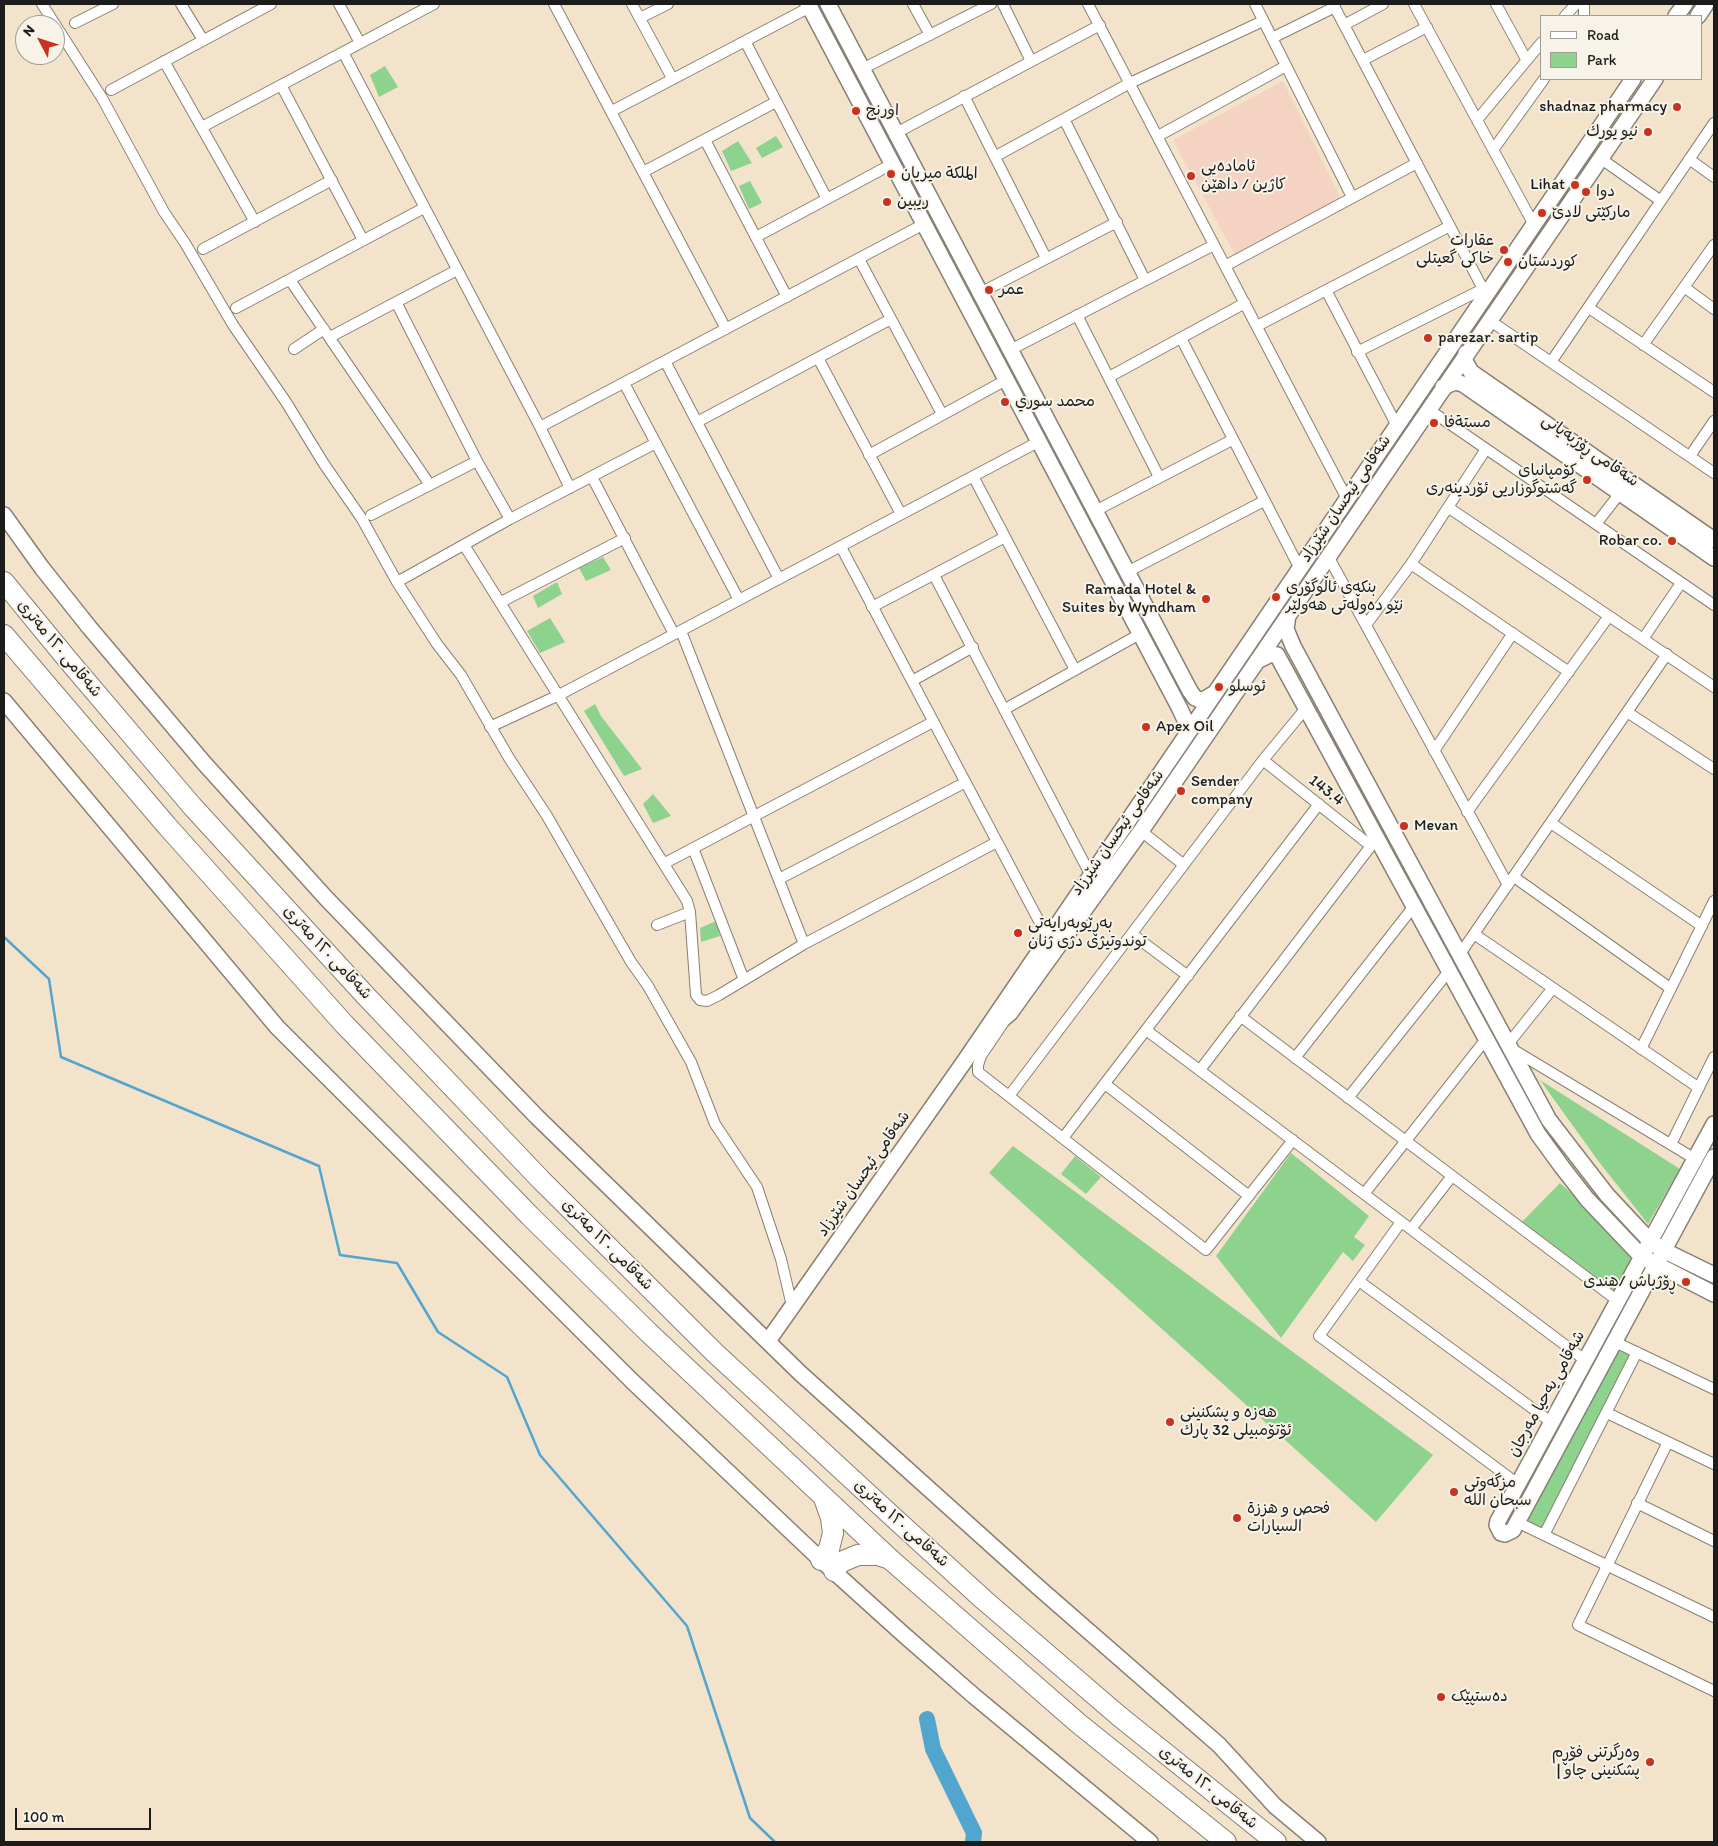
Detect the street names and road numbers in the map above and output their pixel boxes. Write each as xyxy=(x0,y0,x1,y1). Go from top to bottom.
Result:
street label: شەقامی ڕۆژبەیانی xyxy=(1538,411,1642,491)
street label: شەقامی ئیحسان شێرزاد xyxy=(1296,432,1396,566)
street label: شەقامی ١٢٠ مەتری xyxy=(13,596,105,702)
street label: شەقامی ئیحسان شێرزاد xyxy=(1067,767,1169,899)
street label: 143.4 xyxy=(1305,771,1347,811)
street label: شەقامی ١٢٠ مەتری xyxy=(279,902,375,1004)
street label: شەقامی ئیحسان شێرزاد xyxy=(813,1108,915,1240)
street label: شەقامی ١٢٠ مەتری xyxy=(557,1195,657,1295)
street label: شەقامی یەحیا مەرجان xyxy=(1504,1328,1590,1460)
street label: شەقامی ١٢٠ مەتری xyxy=(849,1476,953,1572)
street label: شەقامی ١٢٠ مەتری xyxy=(1155,1742,1261,1834)

